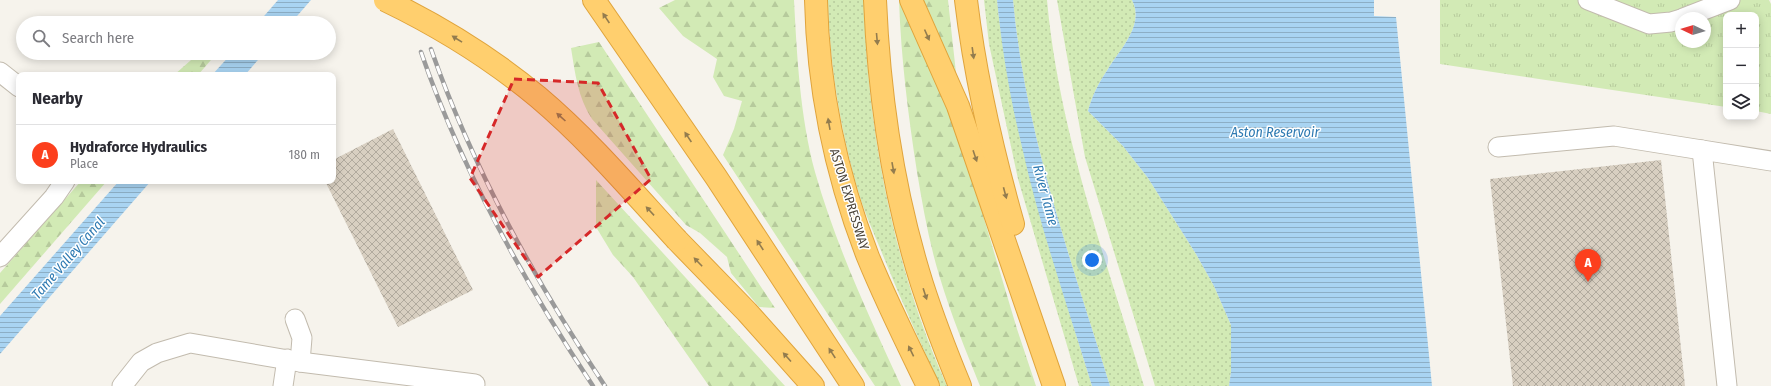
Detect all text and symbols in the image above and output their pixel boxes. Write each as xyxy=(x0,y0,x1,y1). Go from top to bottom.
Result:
one-way arrow xyxy=(602,12,610,23)
north arrow xyxy=(1675,12,1711,48)
map controls xyxy=(1723,12,1759,120)
button: + xyxy=(1723,12,1759,48)
search box xyxy=(16,16,336,60)
icon: search xyxy=(30,27,52,49)
text: Search here xyxy=(62,29,134,47)
one-way arrow xyxy=(924,30,930,41)
one-way arrow xyxy=(874,33,881,45)
one-way arrow xyxy=(452,35,462,43)
one-way arrow xyxy=(970,46,976,59)
button: − xyxy=(1723,48,1759,84)
button: layers xyxy=(1723,84,1759,120)
text: Nearby xyxy=(32,88,83,109)
one-way arrow xyxy=(555,113,566,122)
one-way arrow xyxy=(826,118,832,130)
water label: Aston Reservoir xyxy=(1230,124,1320,141)
one-way arrow xyxy=(684,131,692,142)
text: Hydraforce Hydraulics xyxy=(70,138,207,156)
text: A xyxy=(41,147,49,162)
text: 180 m xyxy=(289,147,320,162)
street label: ASTON EXPRESSWAY xyxy=(827,147,872,252)
one-way arrow xyxy=(973,150,979,162)
text: Place xyxy=(70,156,98,171)
one-way arrow xyxy=(890,162,896,174)
water label: River Tame xyxy=(1029,163,1062,228)
one-way arrow xyxy=(1002,187,1008,199)
one-way arrow xyxy=(646,207,655,216)
water label: Tame Valley Canal xyxy=(28,214,109,303)
one-way arrow xyxy=(756,239,764,250)
pin: A xyxy=(1575,249,1601,282)
your location xyxy=(1082,250,1102,270)
one-way arrow xyxy=(693,257,703,267)
one-way arrow xyxy=(922,288,928,300)
one-way arrow xyxy=(908,345,914,356)
one-way arrow xyxy=(828,348,836,358)
one-way arrow xyxy=(782,352,792,362)

